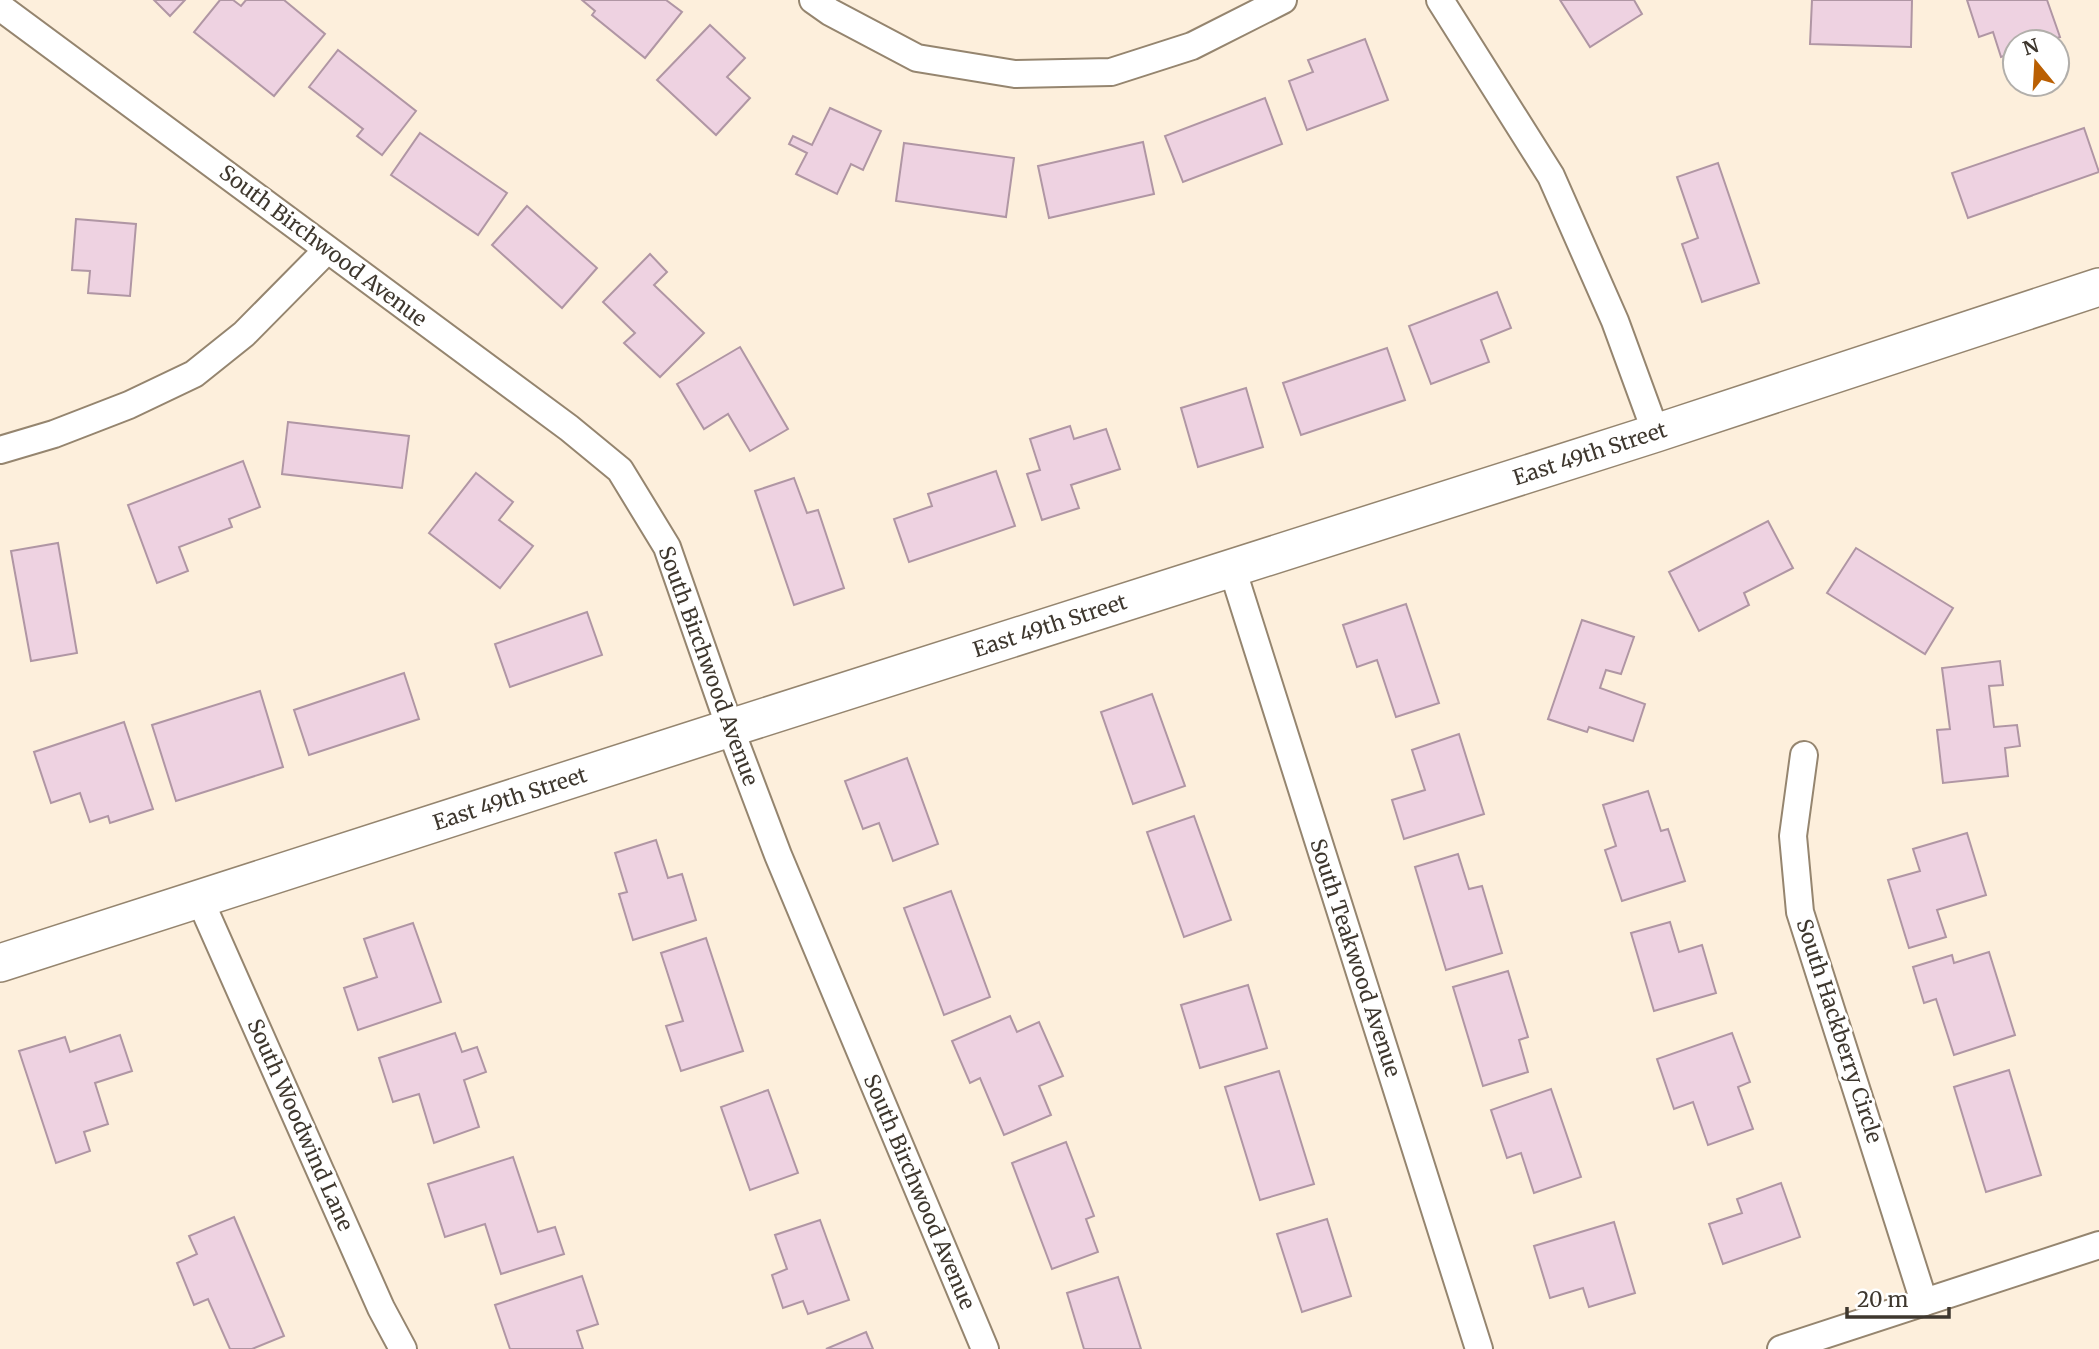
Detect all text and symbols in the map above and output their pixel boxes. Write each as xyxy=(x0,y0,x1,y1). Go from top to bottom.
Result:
north arrow xyxy=(2001,28,2071,98)
text: N xyxy=(2020,33,2042,61)
street label: South Birchwood Avenue xyxy=(214,159,432,332)
street label: East 49th Street xyxy=(1509,416,1670,491)
street label: South Birchwood Avenue xyxy=(653,542,764,789)
street label: East 49th Street xyxy=(969,588,1130,663)
street label: East 49th Street xyxy=(429,761,590,836)
street label: South Teakwood Avenue xyxy=(1304,835,1407,1080)
street label: South Hackberry Circle xyxy=(1790,915,1888,1146)
street label: South Woodwind Lane xyxy=(242,1015,359,1235)
street label: South Birchwood Avenue xyxy=(858,1070,981,1313)
scale bar xyxy=(1847,1276,1948,1320)
text: 20 m xyxy=(1857,1286,1909,1313)

